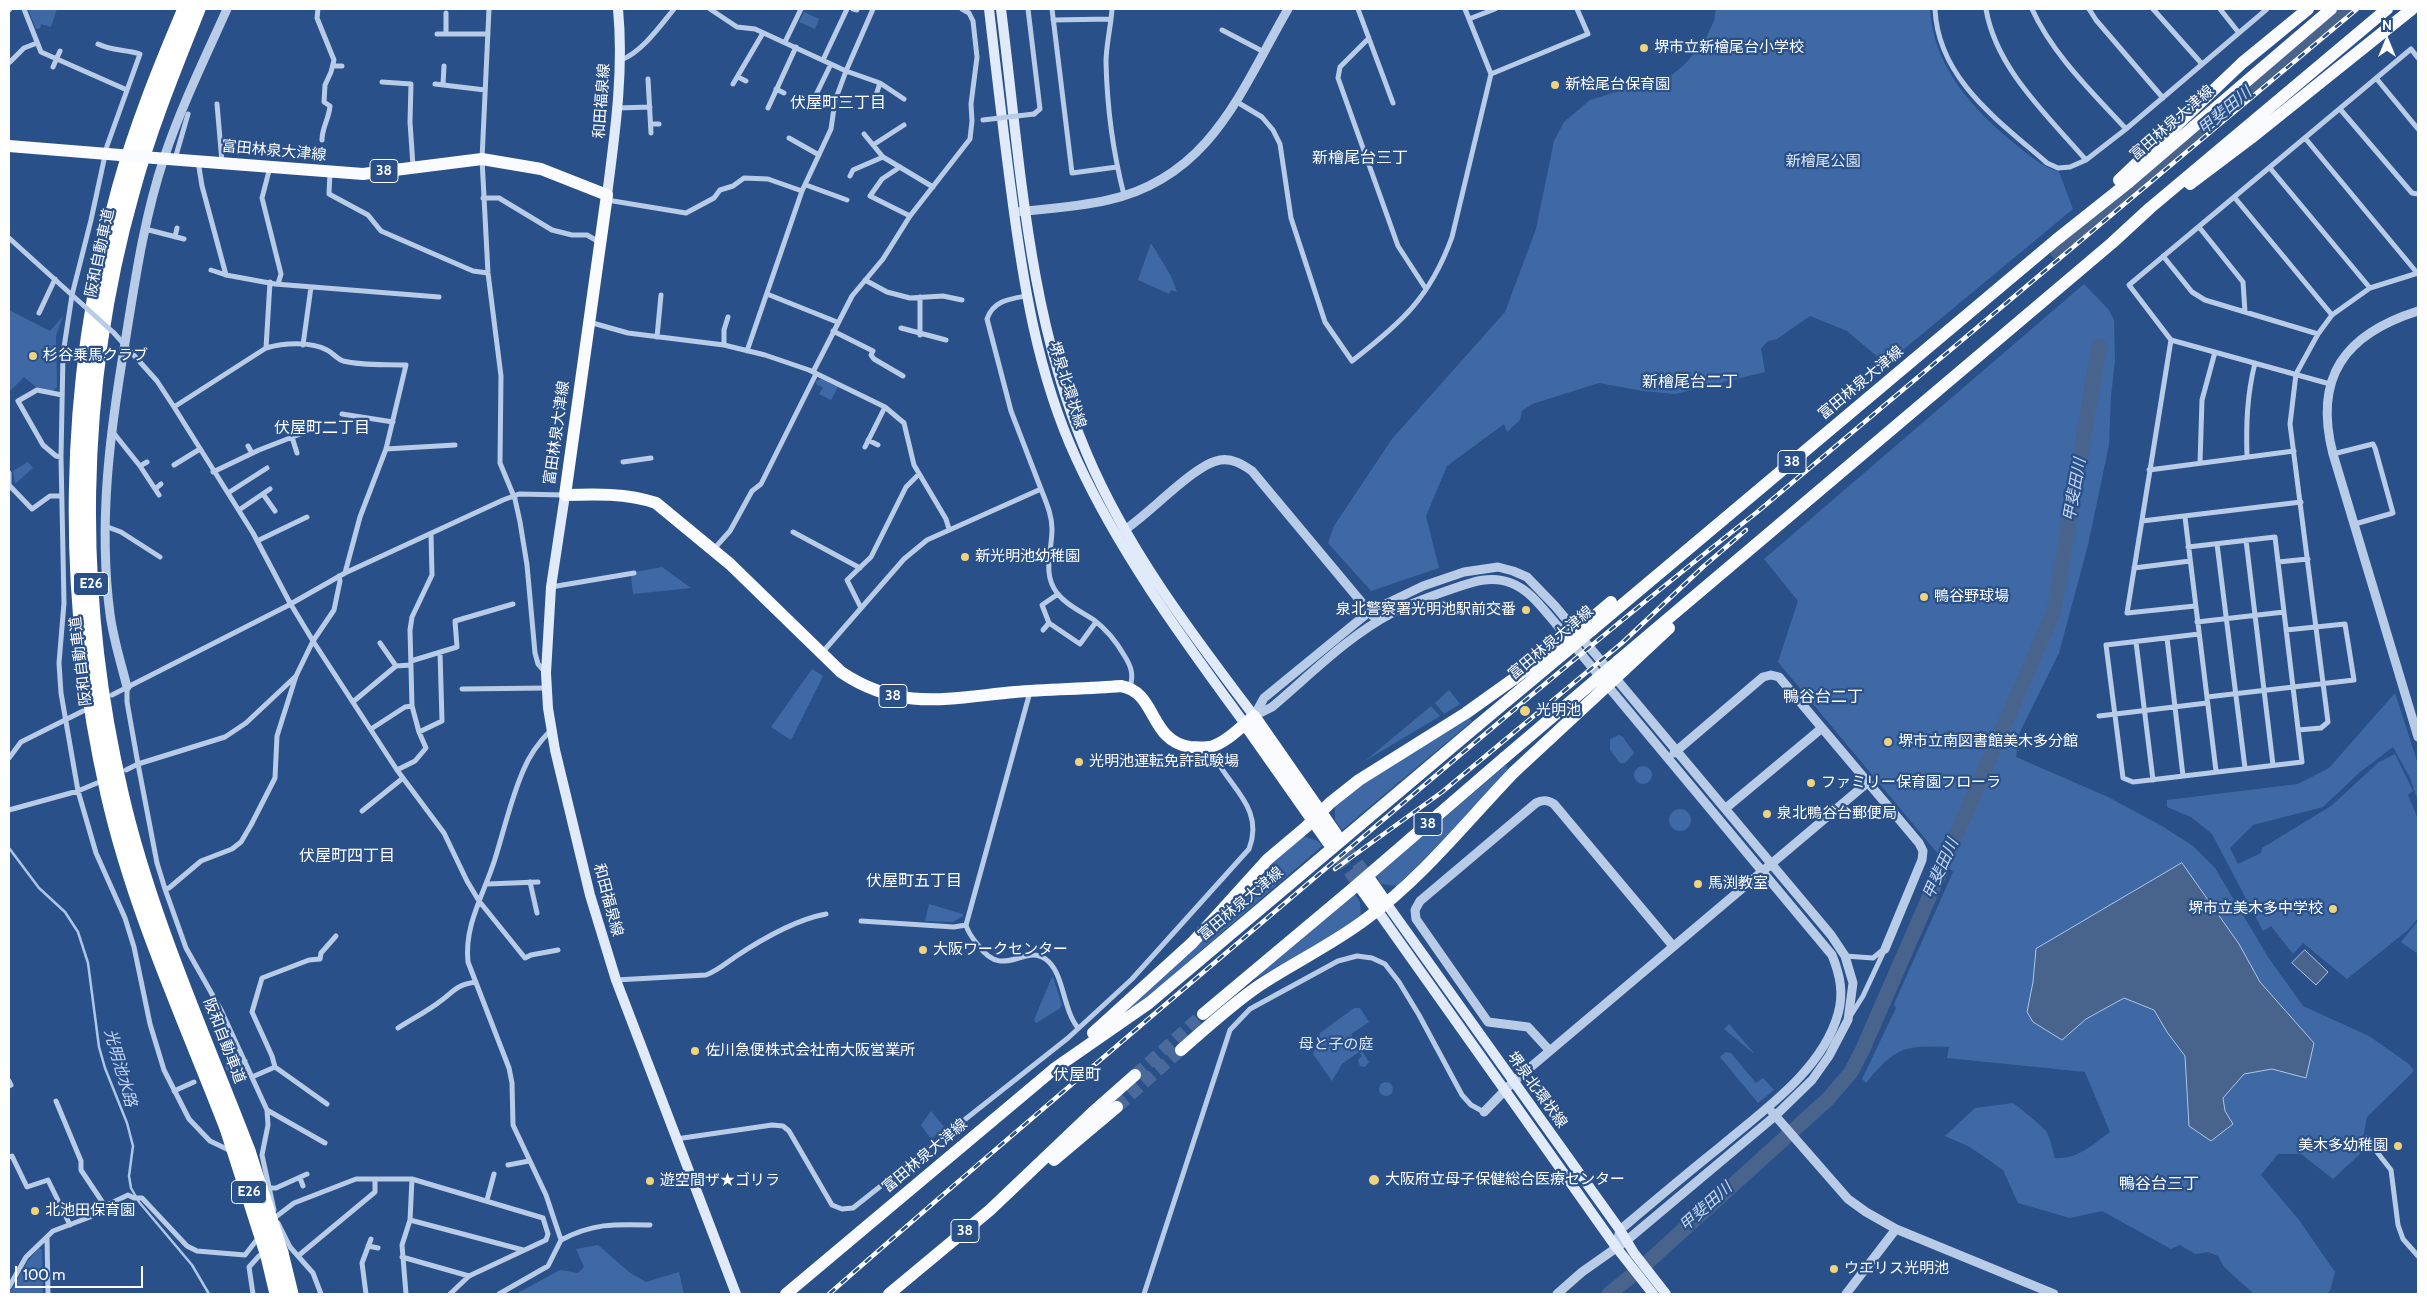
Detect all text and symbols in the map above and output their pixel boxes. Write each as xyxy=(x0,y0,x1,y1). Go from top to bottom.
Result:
north arrow xyxy=(2362,15,2412,65)
text: N xyxy=(2382,16,2392,34)
place label: 堺市立新檜尾台小学校 xyxy=(1654,39,1804,57)
marker: 堺市立新檜尾台小学校 xyxy=(1638,42,1650,54)
street label: 和田福泉線 xyxy=(590,63,614,139)
place label: 新桧尾台保育園 xyxy=(1565,76,1670,94)
marker: 新桧尾台保育園 xyxy=(1549,79,1561,91)
street label: 富田林泉大津線 xyxy=(2126,82,2218,164)
water label: 甲斐田川 xyxy=(2194,83,2256,139)
district label: 伏屋町三丁目 xyxy=(790,93,886,113)
street label: 富田林泉大津線 xyxy=(221,137,327,165)
district label: 新檜尾台三丁 xyxy=(1312,148,1408,168)
park label: 新檜尾公園 xyxy=(1786,153,1860,171)
road number: 38 xyxy=(370,160,398,182)
street label: 阪和自動車道 xyxy=(82,207,118,299)
street label: 堺泉北環状線 xyxy=(1045,339,1089,431)
street label: 富田林泉大津線 xyxy=(1815,342,1907,424)
place label: 杉谷乗馬クラブ xyxy=(43,347,148,365)
marker: 杉谷乗馬クラブ xyxy=(27,350,39,362)
district label: 新檜尾台二丁 xyxy=(1642,372,1738,392)
street label: 富田林泉大津線 xyxy=(541,380,573,486)
district label: 伏屋町二丁目 xyxy=(274,418,370,438)
road number: 38 xyxy=(1778,451,1806,474)
water label: 甲斐田川 xyxy=(2060,457,2090,523)
place label: 新光明池幼稚園 xyxy=(975,548,1080,566)
marker: 新光明池幼稚園 xyxy=(959,551,971,563)
road number: E26 xyxy=(74,572,108,596)
place label: 鴨谷野球場 xyxy=(1934,588,2009,606)
marker: 鴨谷野球場 xyxy=(1918,591,1930,603)
place label: 泉北警察署光明池駅前交番 xyxy=(1336,601,1516,619)
street label: 富田林泉大津線 xyxy=(1505,602,1597,684)
marker: 泉北警察署光明池駅前交番 xyxy=(1520,604,1532,616)
street label: 阪和自動車道 xyxy=(67,615,95,707)
road number: 38 xyxy=(879,684,907,708)
district label: 鴨谷台二丁 xyxy=(1783,687,1863,707)
place label: 光明池 xyxy=(1536,702,1581,720)
marker: 光明池 xyxy=(1518,704,1532,718)
place label: 堺市立南図書館美木多分館 xyxy=(1898,733,2078,751)
marker: 堺市立南図書館美木多分館 xyxy=(1882,736,1894,748)
place label: 光明池運転免許試験場 xyxy=(1089,753,1239,771)
marker: 光明池運転免許試験場 xyxy=(1073,756,1085,768)
place label: ファミリー保育園フローラ xyxy=(1821,774,2001,792)
marker: ファミリー保育園フローラ xyxy=(1805,777,1817,789)
place label: 泉北鴨谷台郵便局 xyxy=(1777,805,1897,823)
marker: 泉北鴨谷台郵便局 xyxy=(1761,808,1773,820)
road number: 38 xyxy=(1414,812,1442,836)
water label: 甲斐田川 xyxy=(1919,836,1963,902)
district label: 伏屋町四丁目 xyxy=(299,846,395,866)
street label: 和田福泉線 xyxy=(590,861,626,939)
street label: 富田林泉大津線 xyxy=(1195,863,1287,945)
district label: 伏屋町五丁目 xyxy=(866,871,962,891)
place label: 馬渕教室 xyxy=(1708,875,1768,893)
marker: 馬渕教室 xyxy=(1692,878,1704,890)
place label: 堺市立美木多中学校 xyxy=(2188,900,2323,918)
marker: 堺市立美木多中学校 xyxy=(2327,903,2339,915)
place label: 大阪ワークセンター xyxy=(933,941,1068,959)
marker: 大阪ワークセンター xyxy=(917,944,929,956)
street label: 阪和自動車道 xyxy=(199,996,249,1086)
water label: 光明池水路 xyxy=(100,1027,140,1109)
park label: 母と子の庭 xyxy=(1299,1036,1373,1054)
place label: 佐川急便株式会社南大阪営業所 xyxy=(705,1042,915,1060)
marker: 佐川急便株式会社南大阪営業所 xyxy=(689,1045,701,1057)
street label: 堺泉北環状線 xyxy=(1503,1048,1571,1132)
district label: 伏屋町 xyxy=(1053,1065,1101,1085)
street label: 富田林泉大津線 xyxy=(879,1115,971,1197)
place label: 美木多幼稚園 xyxy=(2298,1137,2388,1155)
marker: 美木多幼稚園 xyxy=(2392,1140,2404,1152)
place label: 大阪府立母子保健総合医療センター xyxy=(1385,1171,1625,1189)
place label: 遊空間ザ★ゴリラ xyxy=(660,1172,780,1190)
marker: 大阪府立母子保健総合医療センター xyxy=(1367,1173,1381,1187)
district label: 鴨谷台三丁 xyxy=(2119,1174,2199,1194)
marker: 遊空間ザ★ゴリラ xyxy=(644,1175,656,1187)
water label: 甲斐田川 xyxy=(1676,1178,1736,1236)
road number: E26 xyxy=(232,1180,266,1204)
place label: 北池田保育園 xyxy=(45,1202,135,1220)
marker: 北池田保育園 xyxy=(29,1205,41,1217)
road number: 38 xyxy=(951,1220,979,1242)
scale bar xyxy=(18,1256,145,1288)
place label: ウエリス光明池 xyxy=(1844,1260,1949,1278)
marker: ウエリス光明池 xyxy=(1828,1263,1840,1275)
text: 100 m xyxy=(23,1266,65,1284)

